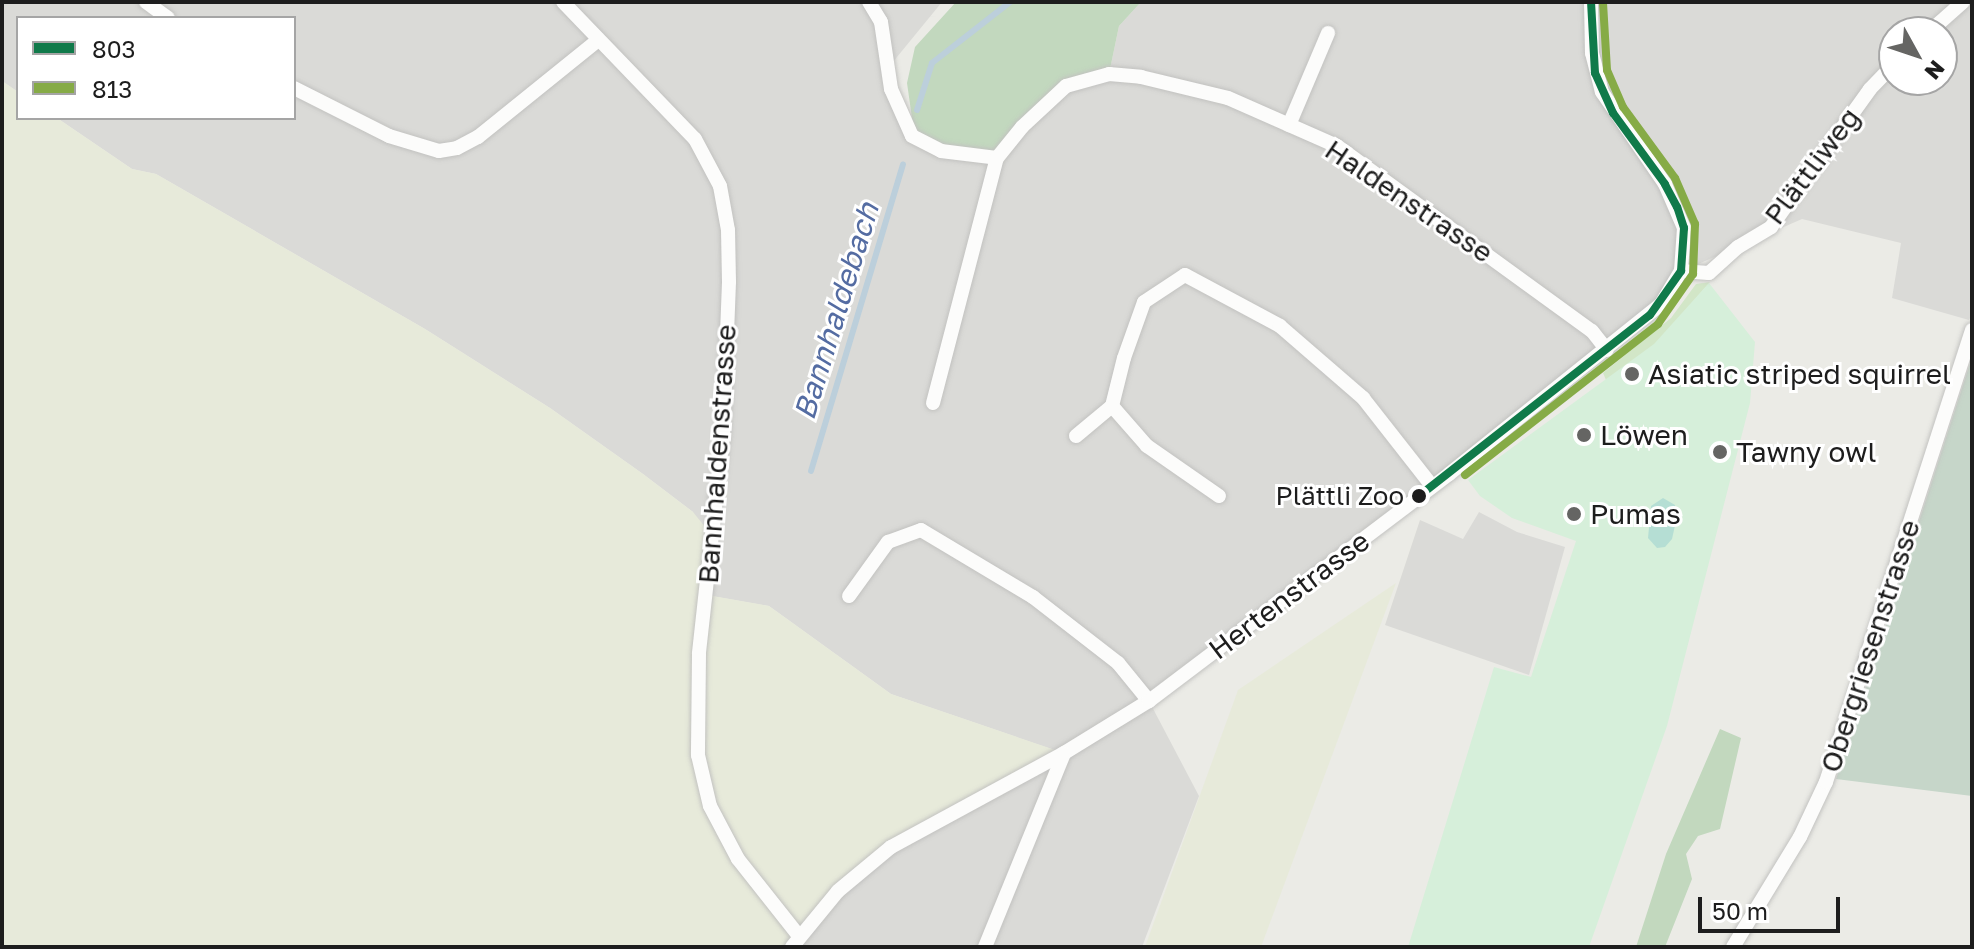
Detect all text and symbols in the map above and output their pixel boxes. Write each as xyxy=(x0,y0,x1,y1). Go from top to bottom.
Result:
legend xyxy=(16,16,296,120)
north arrow xyxy=(1878,16,1958,96)
text: 803 xyxy=(92,34,136,63)
text: N xyxy=(1920,55,1951,86)
text: 813 xyxy=(92,74,132,103)
street label: Plättliweg xyxy=(1757,101,1867,231)
street label: Haldenstrasse xyxy=(1319,133,1499,269)
water label: Bannhaldebach xyxy=(786,198,886,424)
street label: Bannhaldenstrasse xyxy=(691,323,743,585)
place label: Asiatic striped squirrel xyxy=(1648,357,1951,391)
marker: Asiatic striped squirrel xyxy=(1623,365,1641,383)
place label: Löwen xyxy=(1600,418,1688,452)
marker: Löwen xyxy=(1575,426,1593,444)
place label: Tawny owl xyxy=(1736,435,1877,469)
marker: Tawny owl xyxy=(1711,443,1729,461)
place label: Plättli Zoo xyxy=(1276,480,1404,512)
marker: Plättli Zoo xyxy=(1411,488,1427,504)
place label: Pumas xyxy=(1590,497,1681,531)
marker: Pumas xyxy=(1565,505,1583,523)
street label: Obergriesenstrasse xyxy=(1813,516,1927,776)
street label: Hertenstrasse xyxy=(1202,524,1376,666)
scale bar xyxy=(1702,881,1844,931)
text: 50 m xyxy=(1712,896,1768,925)

